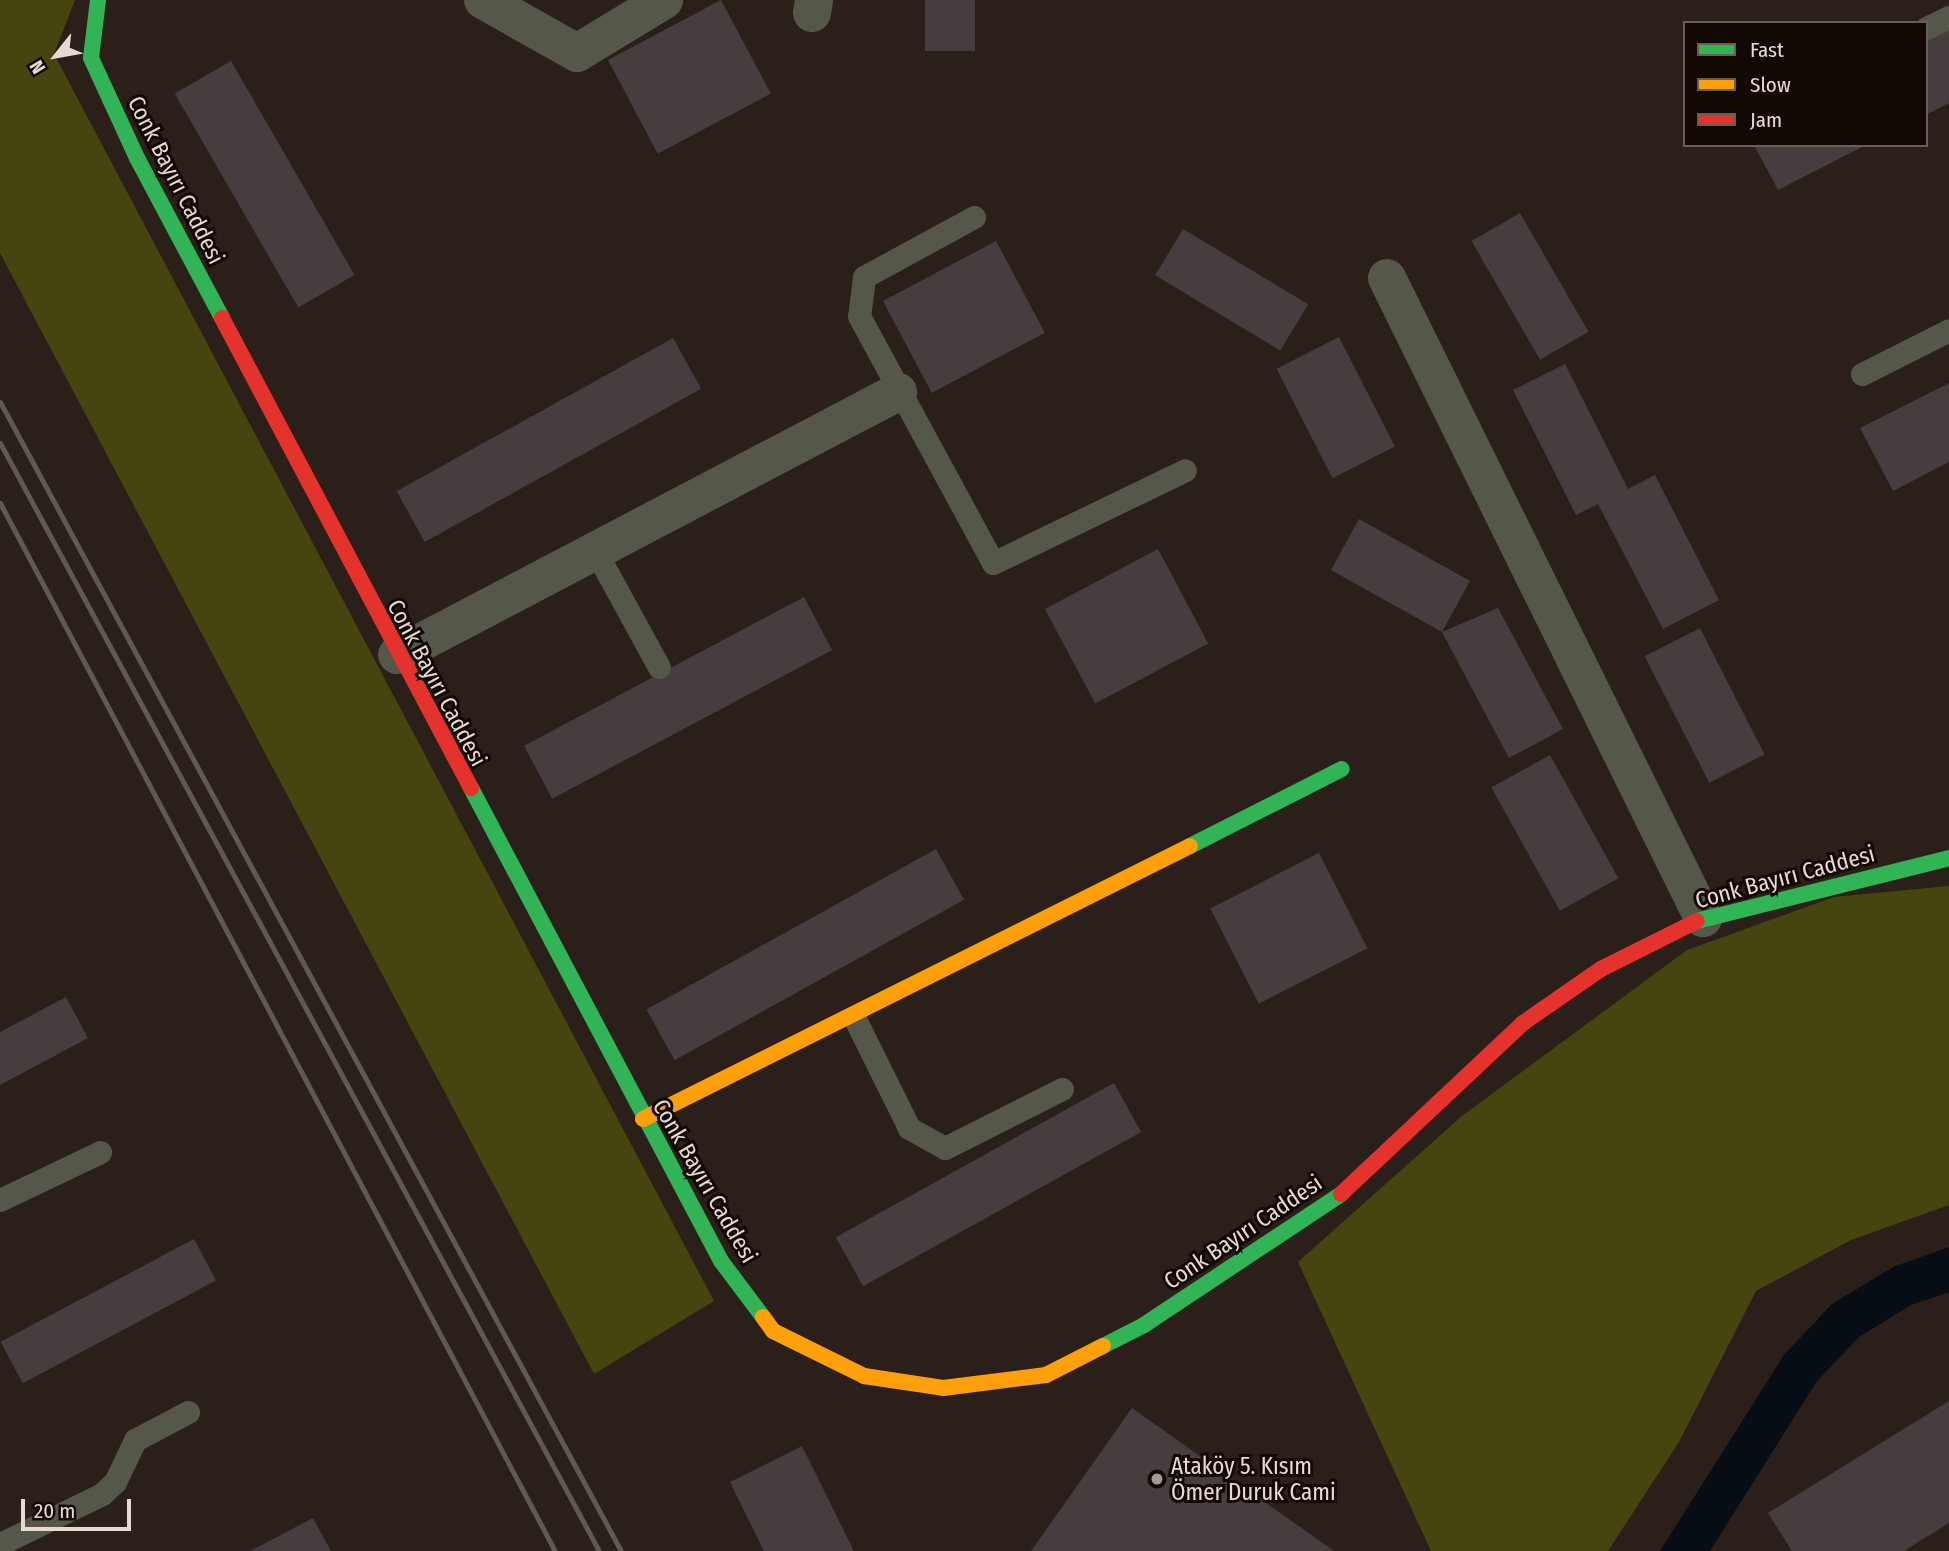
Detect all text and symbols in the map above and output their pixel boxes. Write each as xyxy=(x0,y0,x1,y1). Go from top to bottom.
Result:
north arrow xyxy=(21,21,91,91)
legend xyxy=(1683,21,1928,147)
text: Fast xyxy=(1750,37,1784,63)
text: N xyxy=(25,56,50,78)
text: Slow xyxy=(1750,72,1791,98)
street label: Conk Bayırı Caddesi xyxy=(122,91,230,269)
text: Jam xyxy=(1750,107,1782,133)
street label: Conk Bayırı Caddesi xyxy=(381,595,493,771)
street label: Conk Bayırı Caddesi xyxy=(1692,840,1878,914)
street label: Conk Bayırı Caddesi xyxy=(647,1094,763,1268)
street label: Conk Bayırı Caddesi xyxy=(1159,1169,1327,1295)
place label: Ataköy 5. Kısım Ömer Duruk Cami xyxy=(1171,1452,1336,1506)
marker: Ataköy 5. Kısım Ömer Duruk Cami xyxy=(1149,1471,1165,1487)
scale bar xyxy=(24,1484,135,1528)
text: 20 m xyxy=(34,1498,75,1524)

